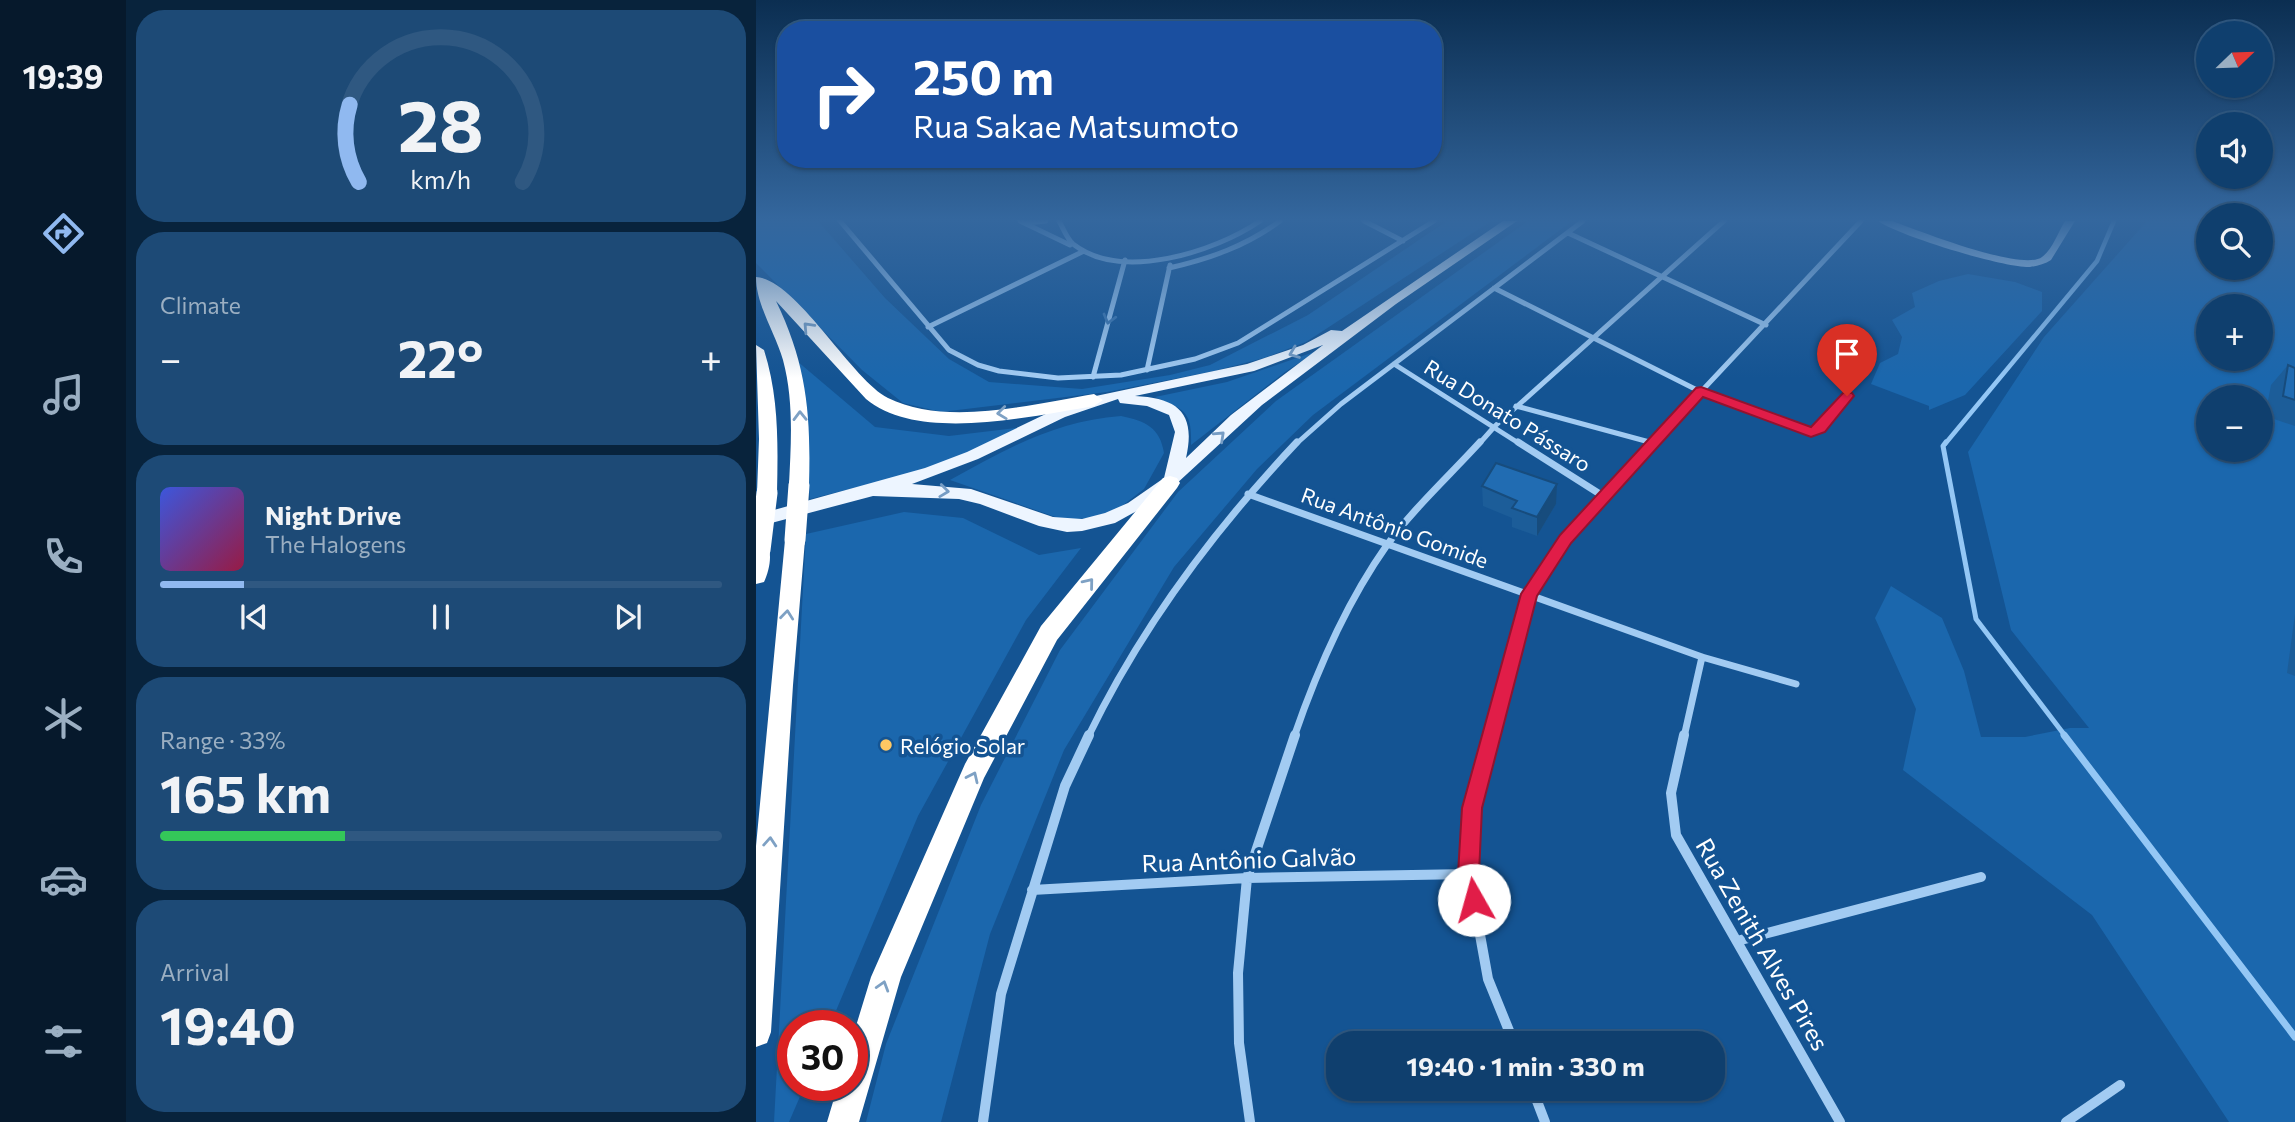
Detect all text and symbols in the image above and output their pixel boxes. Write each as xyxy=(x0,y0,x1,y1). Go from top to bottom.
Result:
north arrow xyxy=(2196,21,2273,98)
map controls xyxy=(2196,21,2273,462)
text: 250 m xyxy=(913,45,1054,105)
icon: right xyxy=(798,49,889,140)
text: 19:39 xyxy=(22,56,104,96)
text: 28 xyxy=(398,79,484,168)
text: Rua Sakae Matsumoto xyxy=(913,105,1239,145)
button: sound xyxy=(2196,112,2273,189)
text: km/h xyxy=(411,164,471,194)
button: search xyxy=(2196,203,2273,280)
icon: directions xyxy=(39,209,88,258)
text: Climate xyxy=(160,291,241,319)
button: + xyxy=(2196,294,2273,371)
one-way arrow xyxy=(1103,313,1117,325)
one-way arrow xyxy=(804,322,817,335)
pin xyxy=(1817,324,1877,396)
text: 22° xyxy=(398,325,483,389)
text: − xyxy=(160,334,182,381)
text: + xyxy=(700,334,722,381)
icon: arrive xyxy=(1828,335,1866,373)
one-way arrow xyxy=(1288,345,1300,359)
street label: Rua Donato Pássaro xyxy=(1420,354,1596,476)
icon: music xyxy=(39,370,88,419)
button: − xyxy=(2196,385,2273,462)
one-way arrow xyxy=(996,406,1008,421)
one-way arrow xyxy=(792,411,808,421)
one-way arrow xyxy=(1212,432,1225,445)
street label: Rua Antônio Gomide xyxy=(1298,482,1492,572)
one-way arrow xyxy=(939,484,950,499)
text: Night Drive xyxy=(265,499,401,530)
text: The Halogens xyxy=(265,530,406,558)
icon: phone xyxy=(39,532,88,581)
one-way arrow xyxy=(1081,578,1093,591)
icon: previous xyxy=(235,598,273,636)
icon: pause xyxy=(422,598,460,636)
icon: next xyxy=(609,598,647,636)
one-way arrow xyxy=(780,609,795,621)
icon: climate xyxy=(39,694,88,743)
text: Range · 33% xyxy=(160,726,286,754)
place label: Relógio Solar xyxy=(900,733,1025,758)
marker: Relógio Solar xyxy=(878,737,894,753)
text: 165 km xyxy=(160,760,331,824)
one-way arrow xyxy=(965,772,979,784)
street label: Rua Zenith Alves Pires xyxy=(1690,833,1836,1055)
one-way arrow xyxy=(762,836,777,847)
street label: Rua Antônio Galvão xyxy=(1141,841,1357,877)
icon: car xyxy=(39,855,88,904)
position arrow xyxy=(1437,863,1511,937)
text: Arrival xyxy=(160,958,230,986)
one-way arrow xyxy=(875,981,889,993)
text: 19:40 xyxy=(160,992,296,1056)
speed limit sign: 30 xyxy=(777,1010,868,1101)
icon: filters xyxy=(39,1017,88,1066)
text: 19:40 · 1 min · 330 m xyxy=(1406,1050,1645,1081)

